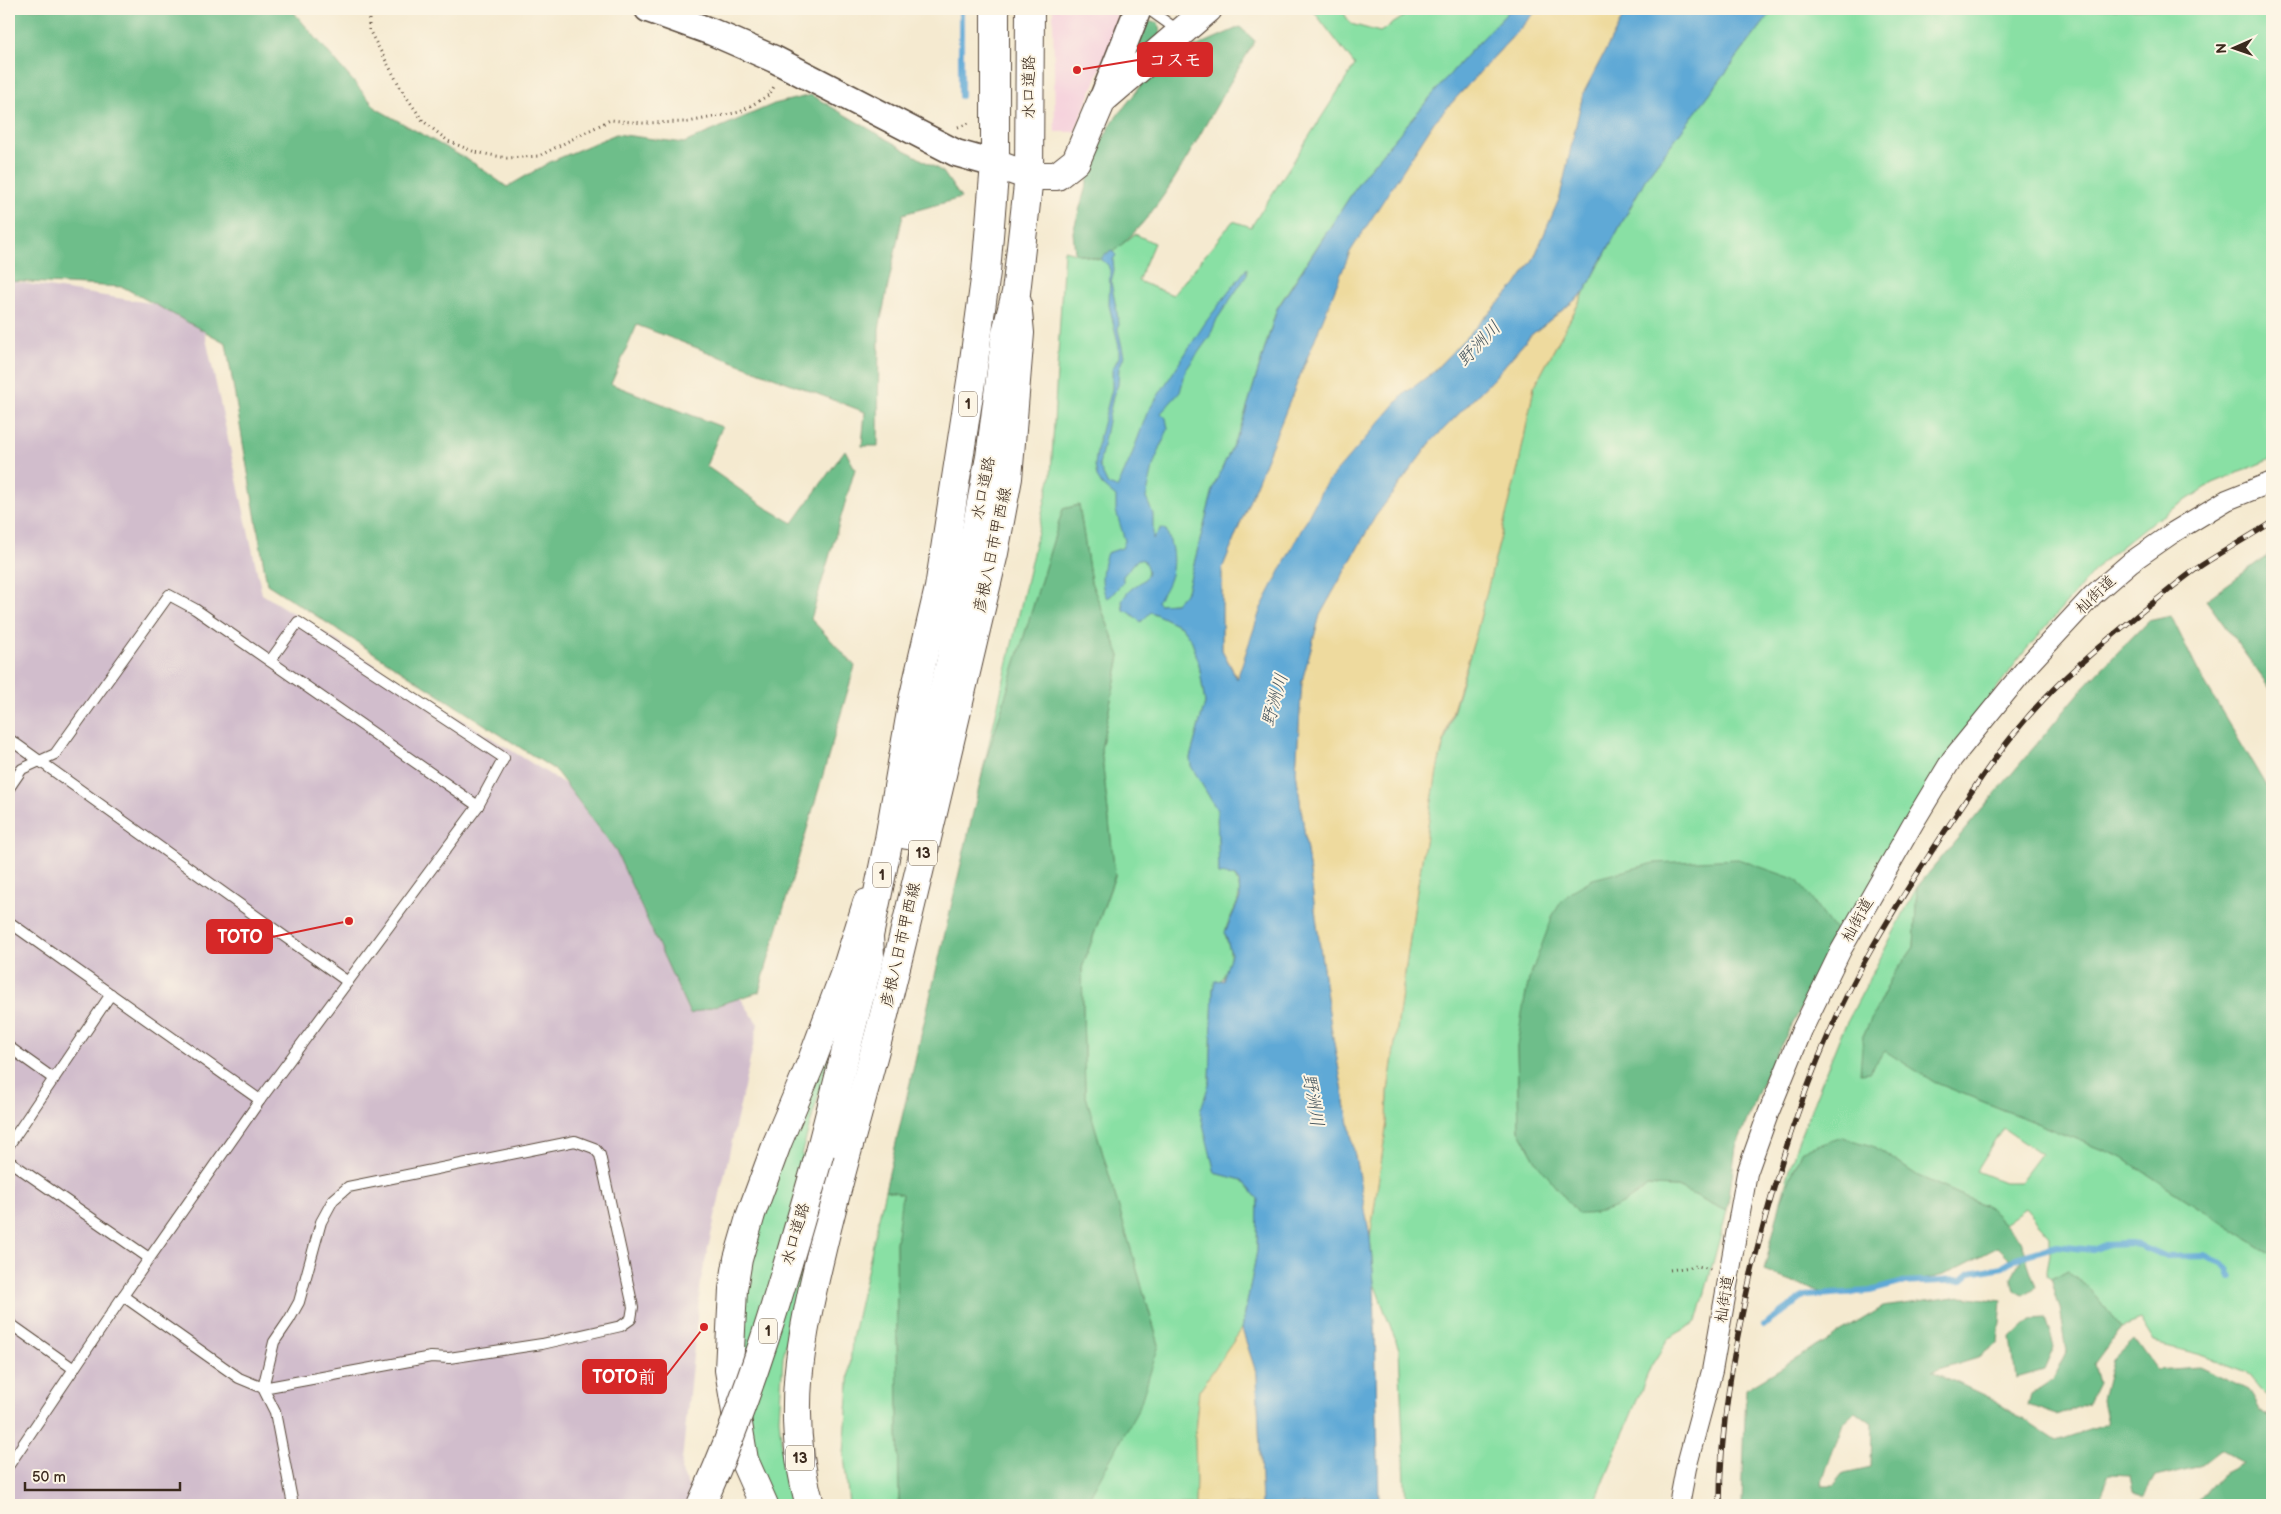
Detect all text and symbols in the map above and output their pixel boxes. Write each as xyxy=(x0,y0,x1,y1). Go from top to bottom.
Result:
north arrow xyxy=(2208,22,2258,72)
callout: コスモ xyxy=(1138,43,1212,76)
text: N xyxy=(2213,43,2230,54)
text: コスモ xyxy=(1148,50,1202,71)
street label: 水口道路 xyxy=(1020,55,1039,119)
water label: 野洲川 xyxy=(1453,317,1505,371)
road number: 1 xyxy=(959,392,977,416)
street label: 水口道路 xyxy=(969,455,999,521)
street label: 彦根八日市甲西線 xyxy=(970,485,1016,615)
street label: 杣街道 xyxy=(2072,571,2120,619)
water label: 野洲川 xyxy=(1257,671,1293,729)
road number: 13 xyxy=(909,840,937,866)
road number: 1 xyxy=(873,862,891,888)
street label: 彦根八日市甲西線 xyxy=(877,880,925,1010)
street label: 杣街道 xyxy=(1838,894,1878,946)
callout: TOTO xyxy=(207,920,272,953)
text: TOTO xyxy=(217,927,263,948)
water label: 野洲川 xyxy=(1298,1072,1328,1128)
street label: 水口道路 xyxy=(778,1201,814,1267)
street label: 杣街道 xyxy=(1712,1274,1738,1324)
road number: 1 xyxy=(759,1318,777,1344)
callout: TOTO前 xyxy=(583,1360,666,1393)
text: TOTO前 xyxy=(592,1367,656,1388)
road number: 13 xyxy=(786,1446,814,1470)
scale bar xyxy=(25,1459,180,1491)
text: 50 m xyxy=(32,1468,66,1487)

